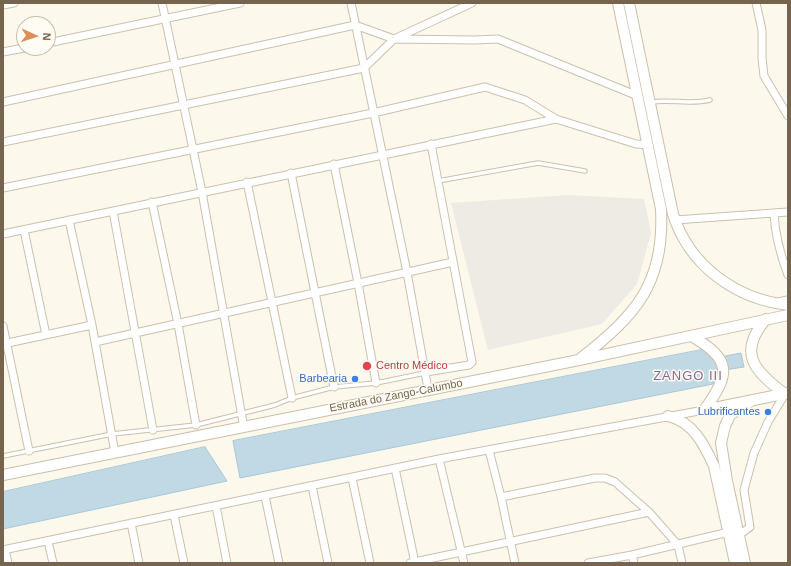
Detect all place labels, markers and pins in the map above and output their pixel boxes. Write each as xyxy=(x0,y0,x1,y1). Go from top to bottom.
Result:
place label: Centro Médico xyxy=(376,359,448,373)
marker: Centro Médico xyxy=(361,360,373,372)
place label: Barbearia xyxy=(299,372,347,386)
marker: Barbearia xyxy=(350,374,360,384)
place label: Lubrificantes xyxy=(698,405,760,419)
marker: Lubrificantes xyxy=(763,407,773,417)

